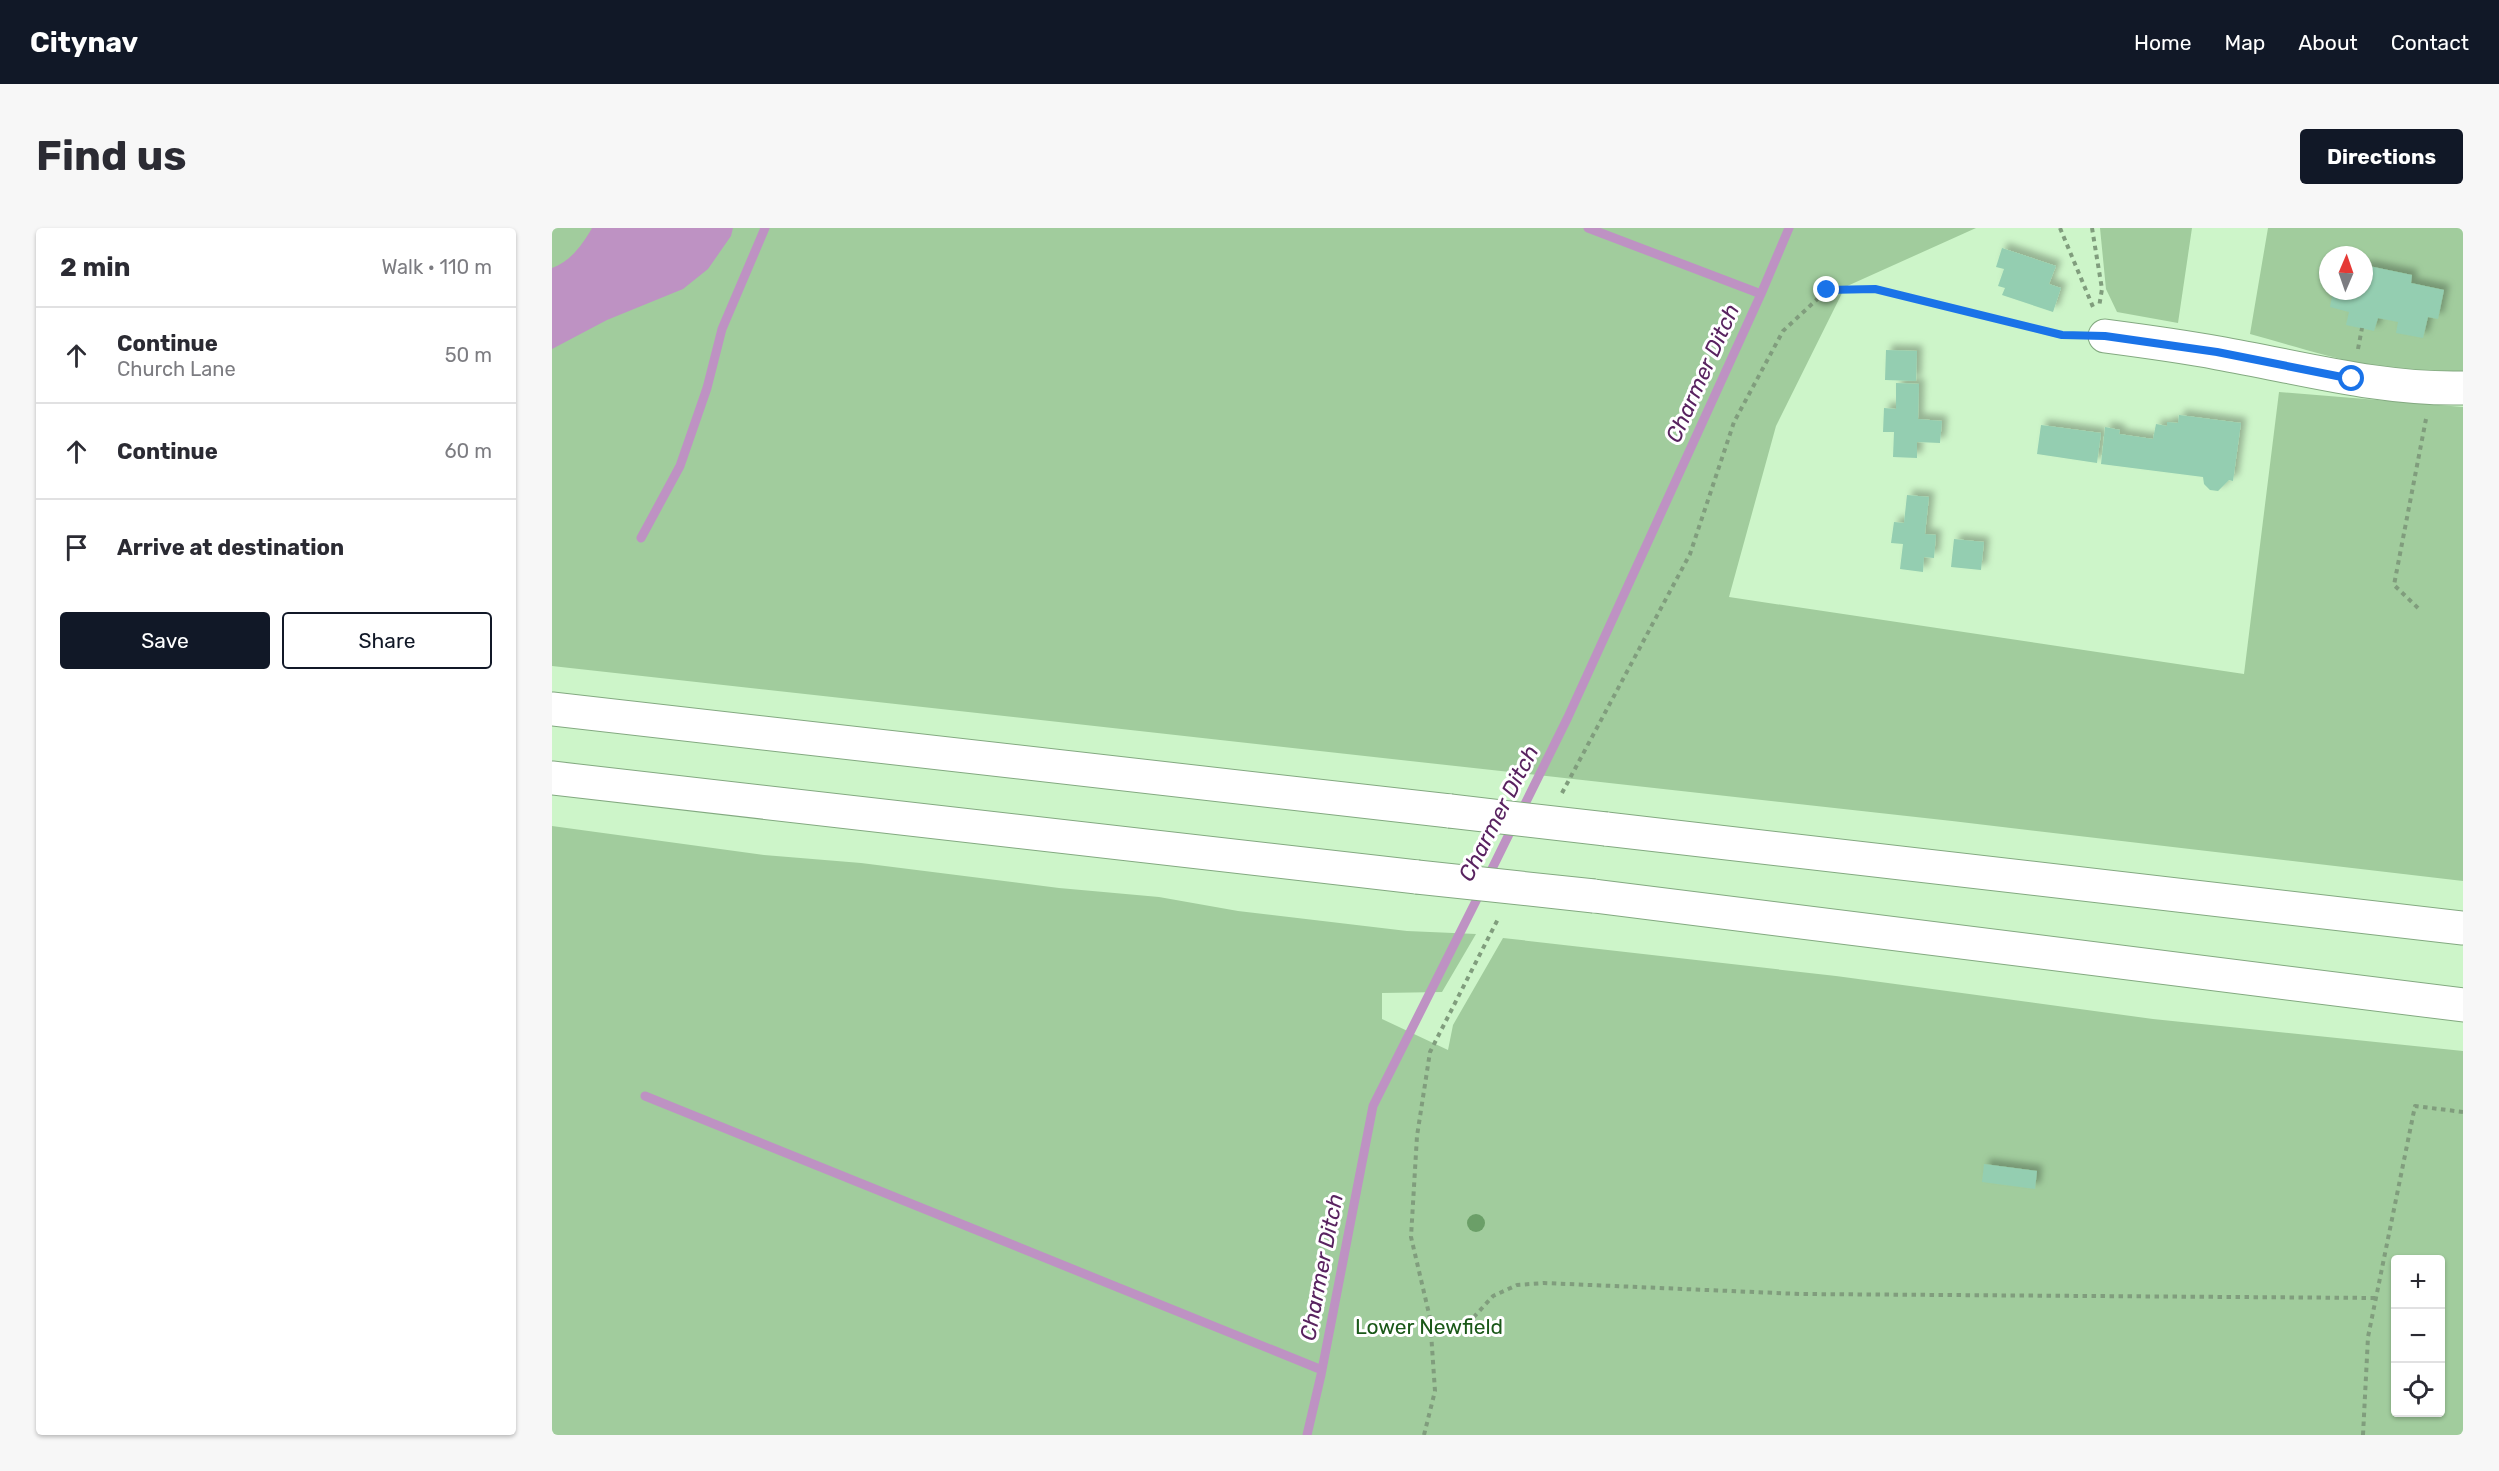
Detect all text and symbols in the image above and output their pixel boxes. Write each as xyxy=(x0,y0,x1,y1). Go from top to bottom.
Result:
text: Citynav xyxy=(30,26,138,59)
text: Home xyxy=(2134,30,2191,55)
text: Map xyxy=(2224,30,2265,55)
text: About xyxy=(2298,30,2358,55)
text: Contact xyxy=(2391,30,2469,55)
button: Directions xyxy=(2300,129,2463,184)
text: Find us xyxy=(36,131,187,181)
north arrow xyxy=(2319,246,2373,300)
text: 2 min xyxy=(60,252,130,283)
text: Walk · 110 m xyxy=(381,255,492,279)
route end xyxy=(1813,276,1839,302)
water label: Charmer Ditch xyxy=(1660,300,1745,447)
text: Continue xyxy=(117,330,218,357)
icon: ahead xyxy=(60,339,93,372)
text: 50 m xyxy=(445,343,492,367)
text: Church Lane xyxy=(117,357,236,381)
route start xyxy=(2338,365,2364,391)
icon: ahead xyxy=(60,435,93,468)
text: Continue xyxy=(117,438,218,465)
text: 60 m xyxy=(445,439,492,463)
icon: arrive xyxy=(60,531,93,564)
text: Arrive at destination xyxy=(117,534,344,561)
button: Save xyxy=(60,612,270,669)
button: Share xyxy=(282,612,492,669)
water label: Charmer Ditch xyxy=(1453,741,1544,886)
water label: Charmer Ditch xyxy=(1294,1191,1349,1343)
map controls xyxy=(2391,1255,2445,1417)
button: + xyxy=(2391,1255,2445,1309)
button: − xyxy=(2391,1309,2445,1363)
park label: Lower Newfield xyxy=(1355,1314,1503,1339)
button: locate xyxy=(2391,1363,2445,1417)

